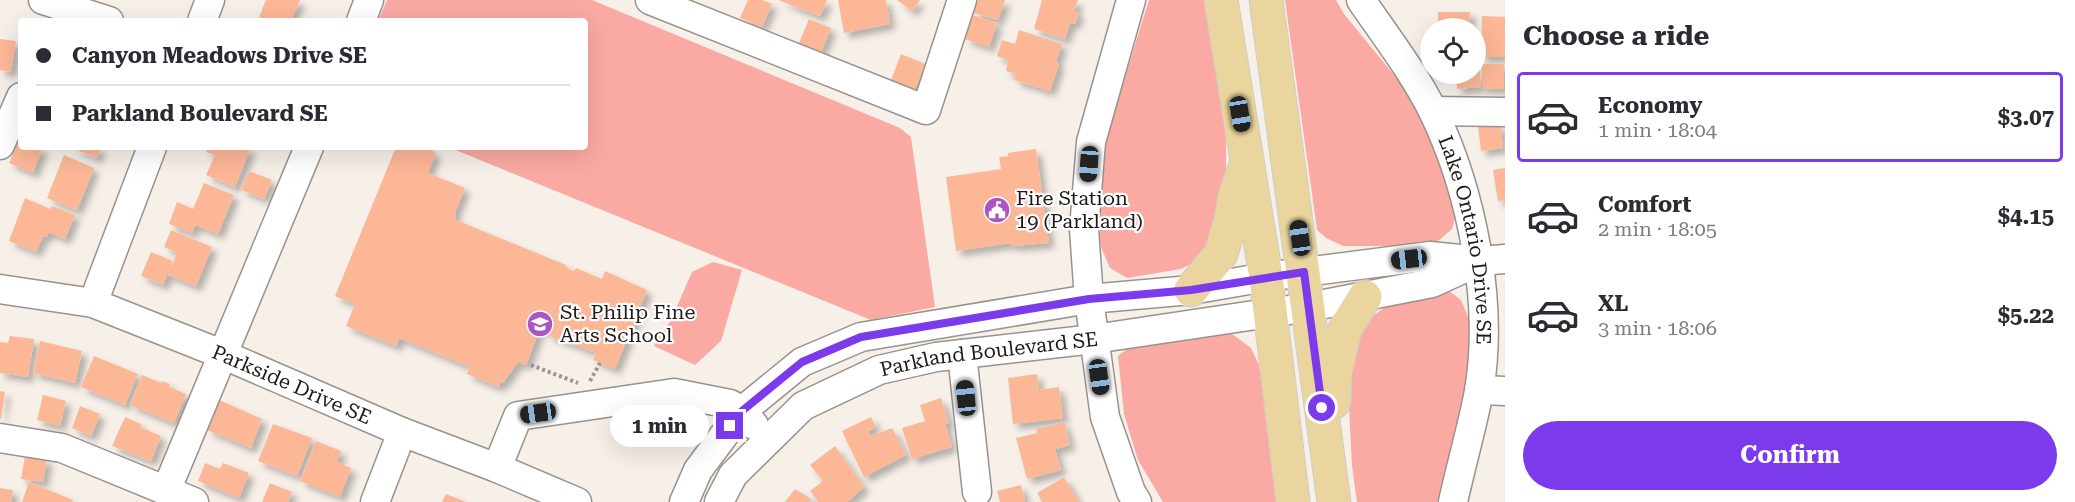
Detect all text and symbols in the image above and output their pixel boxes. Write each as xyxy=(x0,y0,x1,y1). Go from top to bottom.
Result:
map controls xyxy=(1420,18,1486,84)
button: locate xyxy=(1420,18,1486,84)
text: Choose a ride xyxy=(1523,20,1709,52)
text: Canyon Meadows Drive SE xyxy=(72,43,367,68)
icon: car xyxy=(1526,90,1580,144)
text: Economy xyxy=(1598,93,1702,118)
car xyxy=(1228,95,1252,133)
text: Parkland Boulevard SE xyxy=(72,101,328,126)
text: $3.07 xyxy=(1998,105,2054,130)
text: 1 min · 18:04 xyxy=(1598,118,1717,142)
street label: Lake Ontario Drive SE xyxy=(1433,132,1496,345)
car xyxy=(1079,145,1099,183)
place label: Fire Station 19 (Parkland) xyxy=(1016,186,1143,233)
icon: car xyxy=(1526,189,1580,243)
text: Comfort xyxy=(1598,192,1691,217)
public building icon: Fire Station 19 (Parkland) xyxy=(982,195,1012,225)
text: $4.15 xyxy=(1998,204,2054,229)
text: 2 min · 18:05 xyxy=(1598,217,1717,241)
car xyxy=(1289,219,1311,257)
car xyxy=(1390,248,1428,270)
icon: car xyxy=(1526,288,1580,342)
text: XL xyxy=(1598,291,1628,316)
place label: St. Philip Fine Arts School xyxy=(560,300,695,347)
text: $5.22 xyxy=(1998,303,2054,328)
school or university icon: St. Philip Fine Arts School xyxy=(525,309,555,339)
text: 3 min · 18:06 xyxy=(1598,316,1717,340)
street label: Parkland Boulevard SE xyxy=(878,327,1099,381)
street label: Parkside Drive SE xyxy=(209,340,375,429)
car xyxy=(1088,358,1110,396)
car xyxy=(955,379,977,417)
route start xyxy=(1308,394,1335,421)
car xyxy=(519,402,557,424)
callout: 1 min xyxy=(610,405,709,447)
route end xyxy=(716,412,743,439)
text: 1 min xyxy=(632,414,687,438)
button: Confirm xyxy=(1523,421,2057,490)

